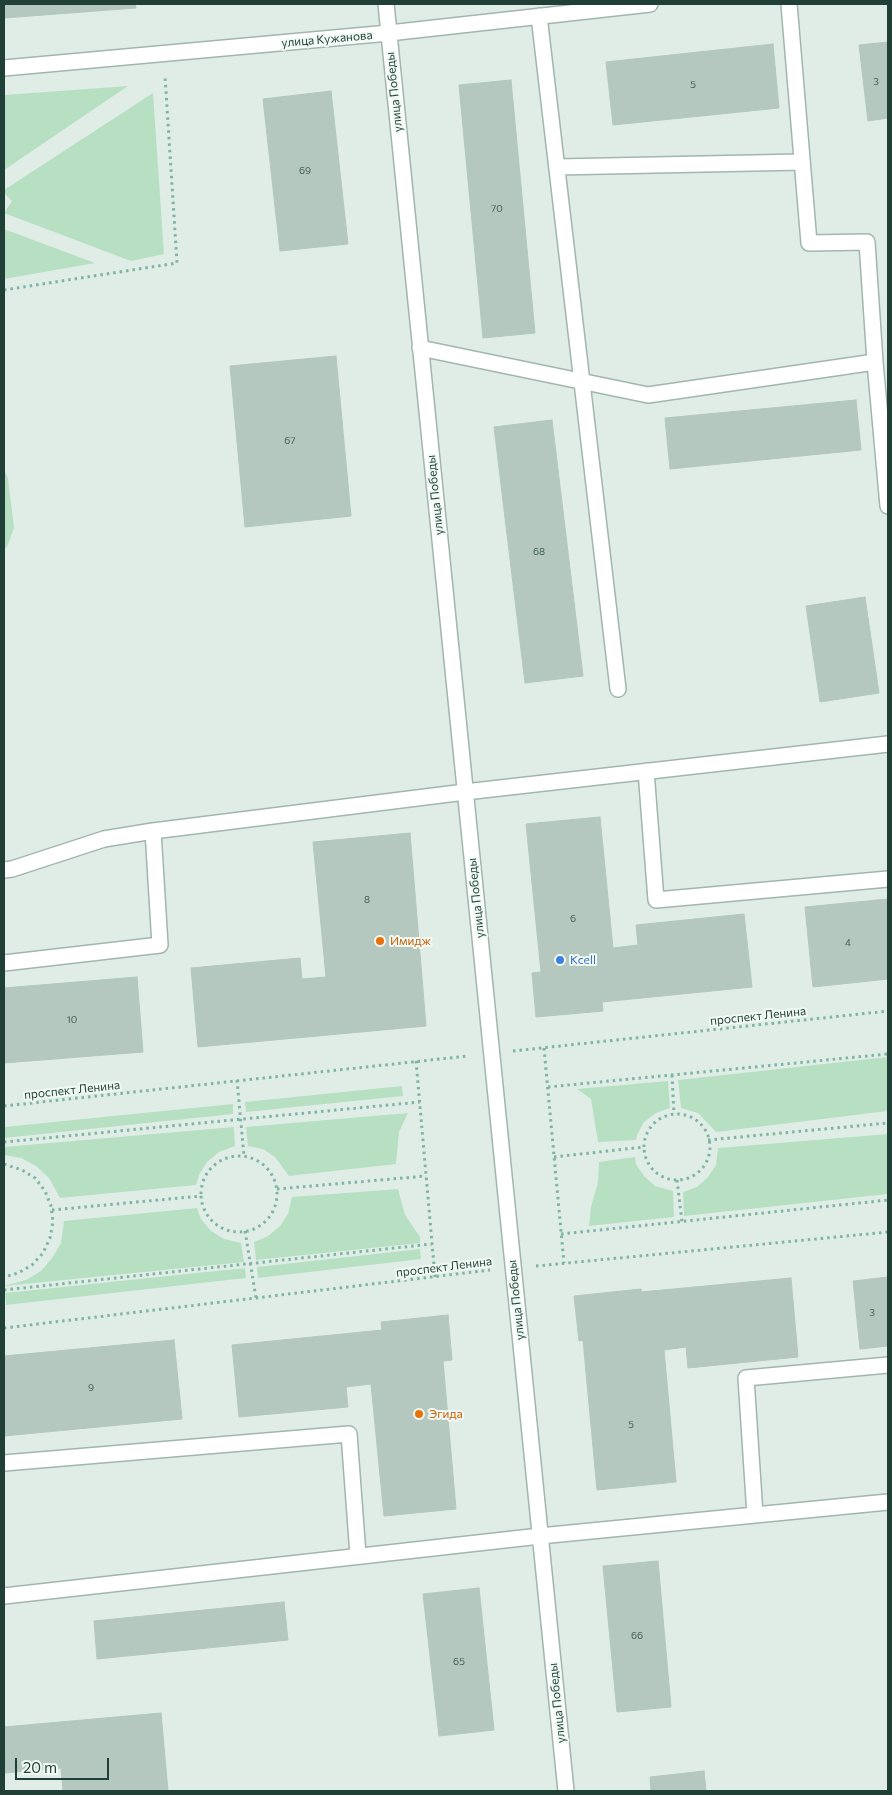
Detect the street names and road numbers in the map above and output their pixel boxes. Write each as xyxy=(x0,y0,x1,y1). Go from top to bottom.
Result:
street label: улица Кужанова xyxy=(281,28,373,50)
street label: улица Победы xyxy=(383,51,405,133)
street label: улица Победы xyxy=(424,454,446,536)
street label: улица Победы xyxy=(465,857,487,939)
street label: проспект Ленина xyxy=(709,1004,807,1028)
street label: проспект Ленина xyxy=(23,1078,121,1102)
street label: проспект Ленина xyxy=(395,1254,493,1280)
street label: улица Победы xyxy=(505,1259,527,1341)
street label: улица Победы xyxy=(546,1662,568,1744)

